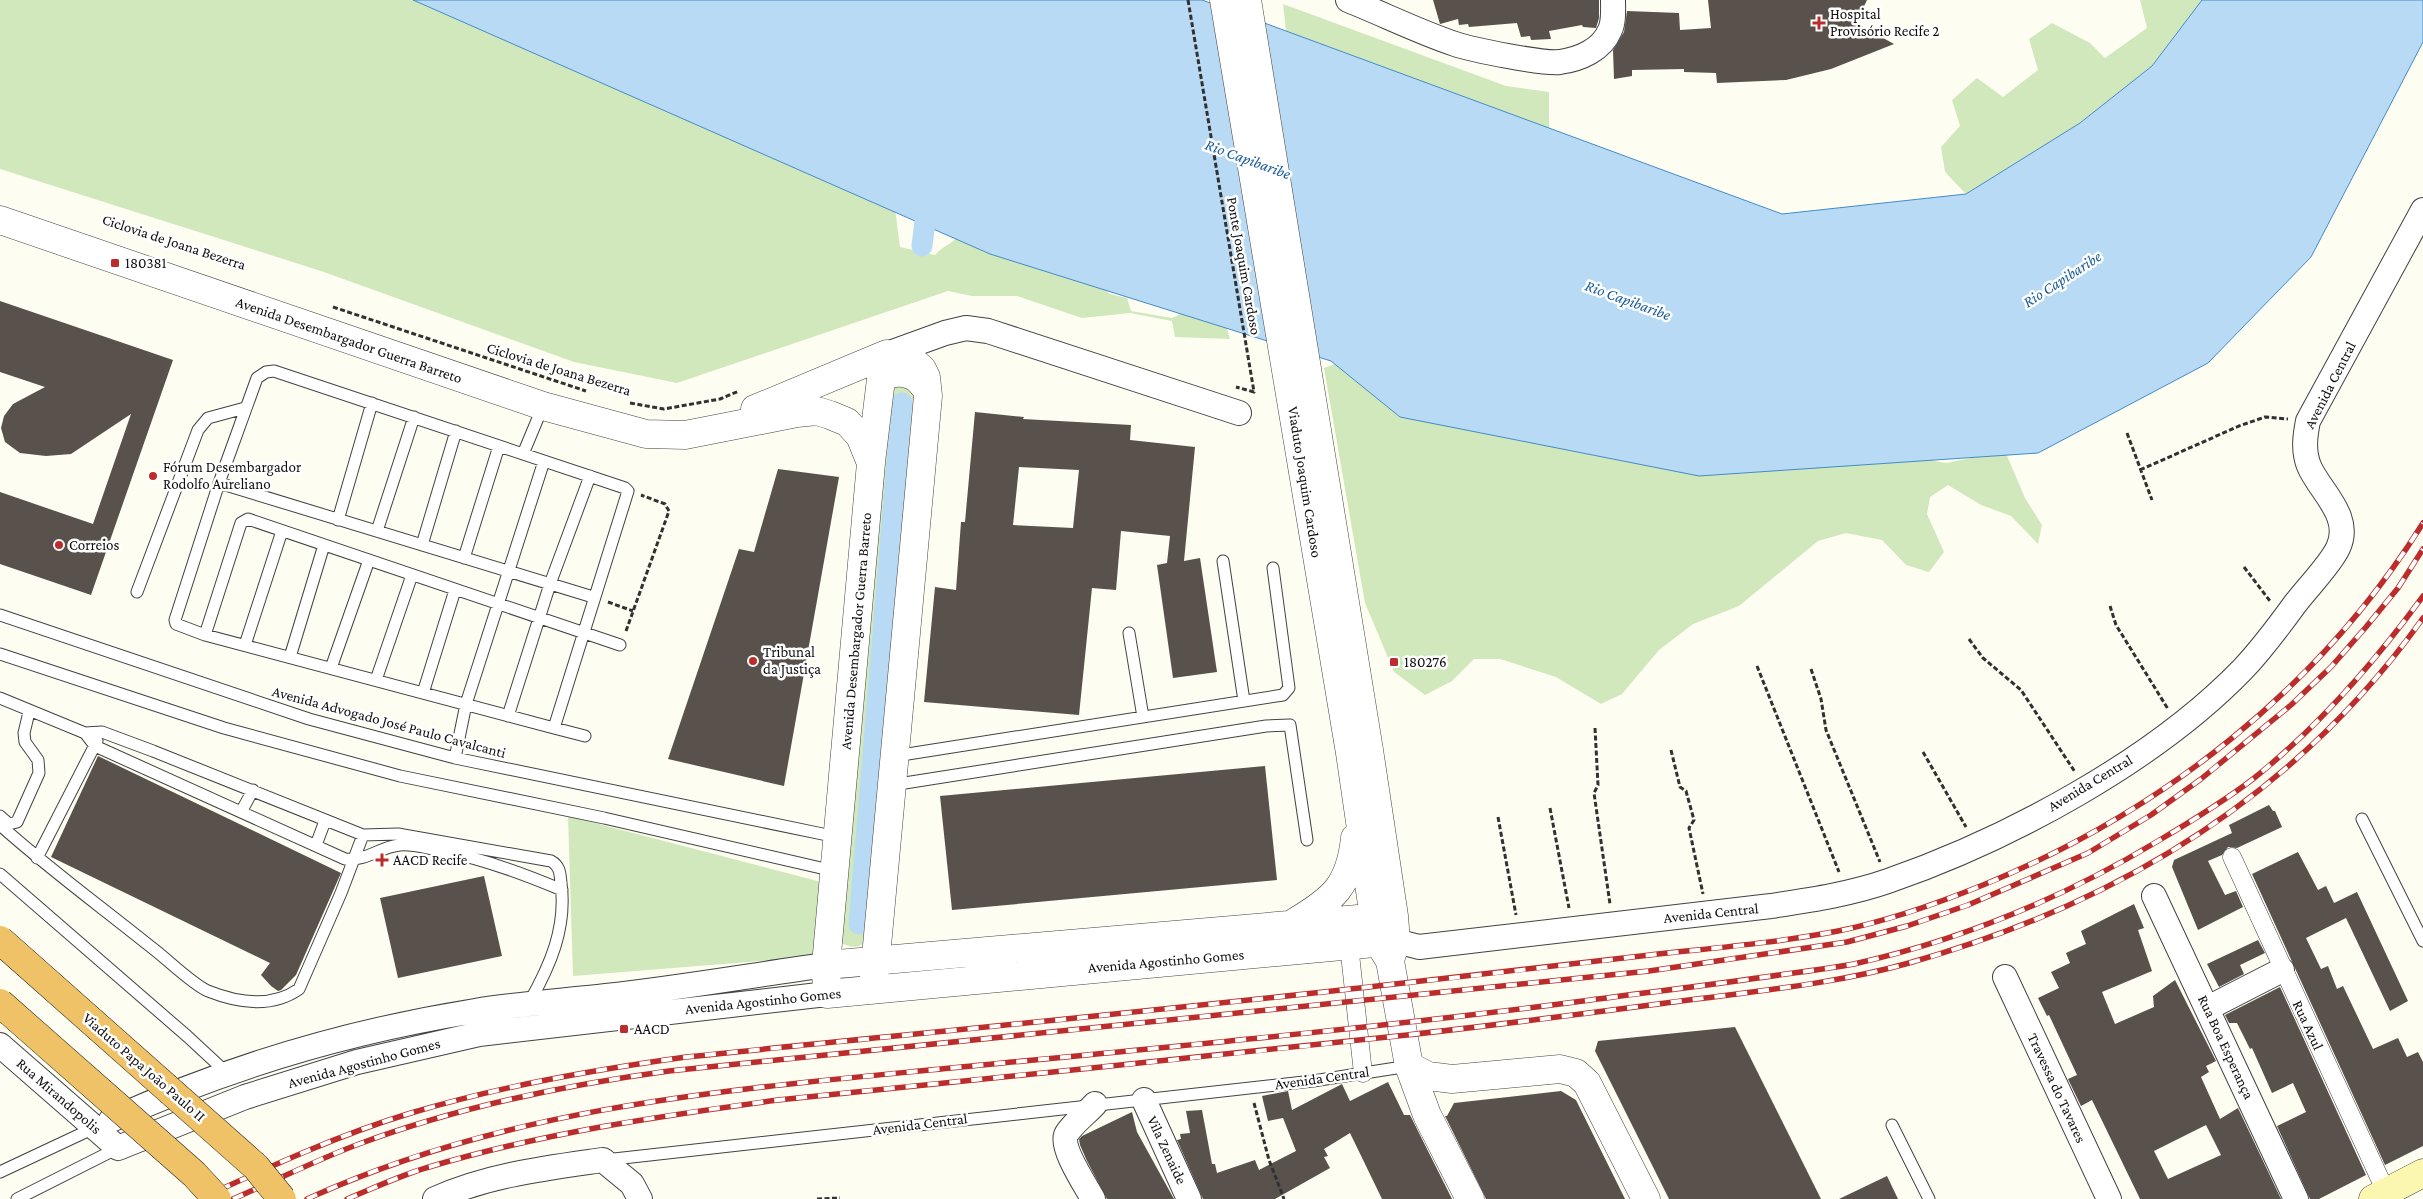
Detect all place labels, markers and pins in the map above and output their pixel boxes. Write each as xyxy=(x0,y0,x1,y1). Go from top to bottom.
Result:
place label: Hospital Provisório Recife 2 xyxy=(1830,6,1939,39)
marker: Hospital Provisório Recife 2 xyxy=(1812,16,1826,30)
place label: 180381 xyxy=(125,255,167,271)
marker: 180381 xyxy=(109,257,121,269)
place label: Fórum Desembargador Rodolfo Aureliano xyxy=(163,459,302,492)
marker: Fórum Desembargador Rodolfo Aureliano xyxy=(147,470,159,482)
place label: Correios xyxy=(69,537,120,553)
marker: Correios xyxy=(53,539,65,551)
place label: Tribunal da Justiça xyxy=(763,644,821,678)
place label: 180276 xyxy=(1404,654,1447,670)
marker: Tribunal da Justiça xyxy=(747,655,759,667)
marker: 180276 xyxy=(1388,656,1400,668)
place label: AACD Recife xyxy=(393,852,468,868)
marker: AACD Recife xyxy=(375,853,389,867)
place label: AACD xyxy=(634,1021,670,1037)
marker: AACD xyxy=(618,1023,630,1035)

